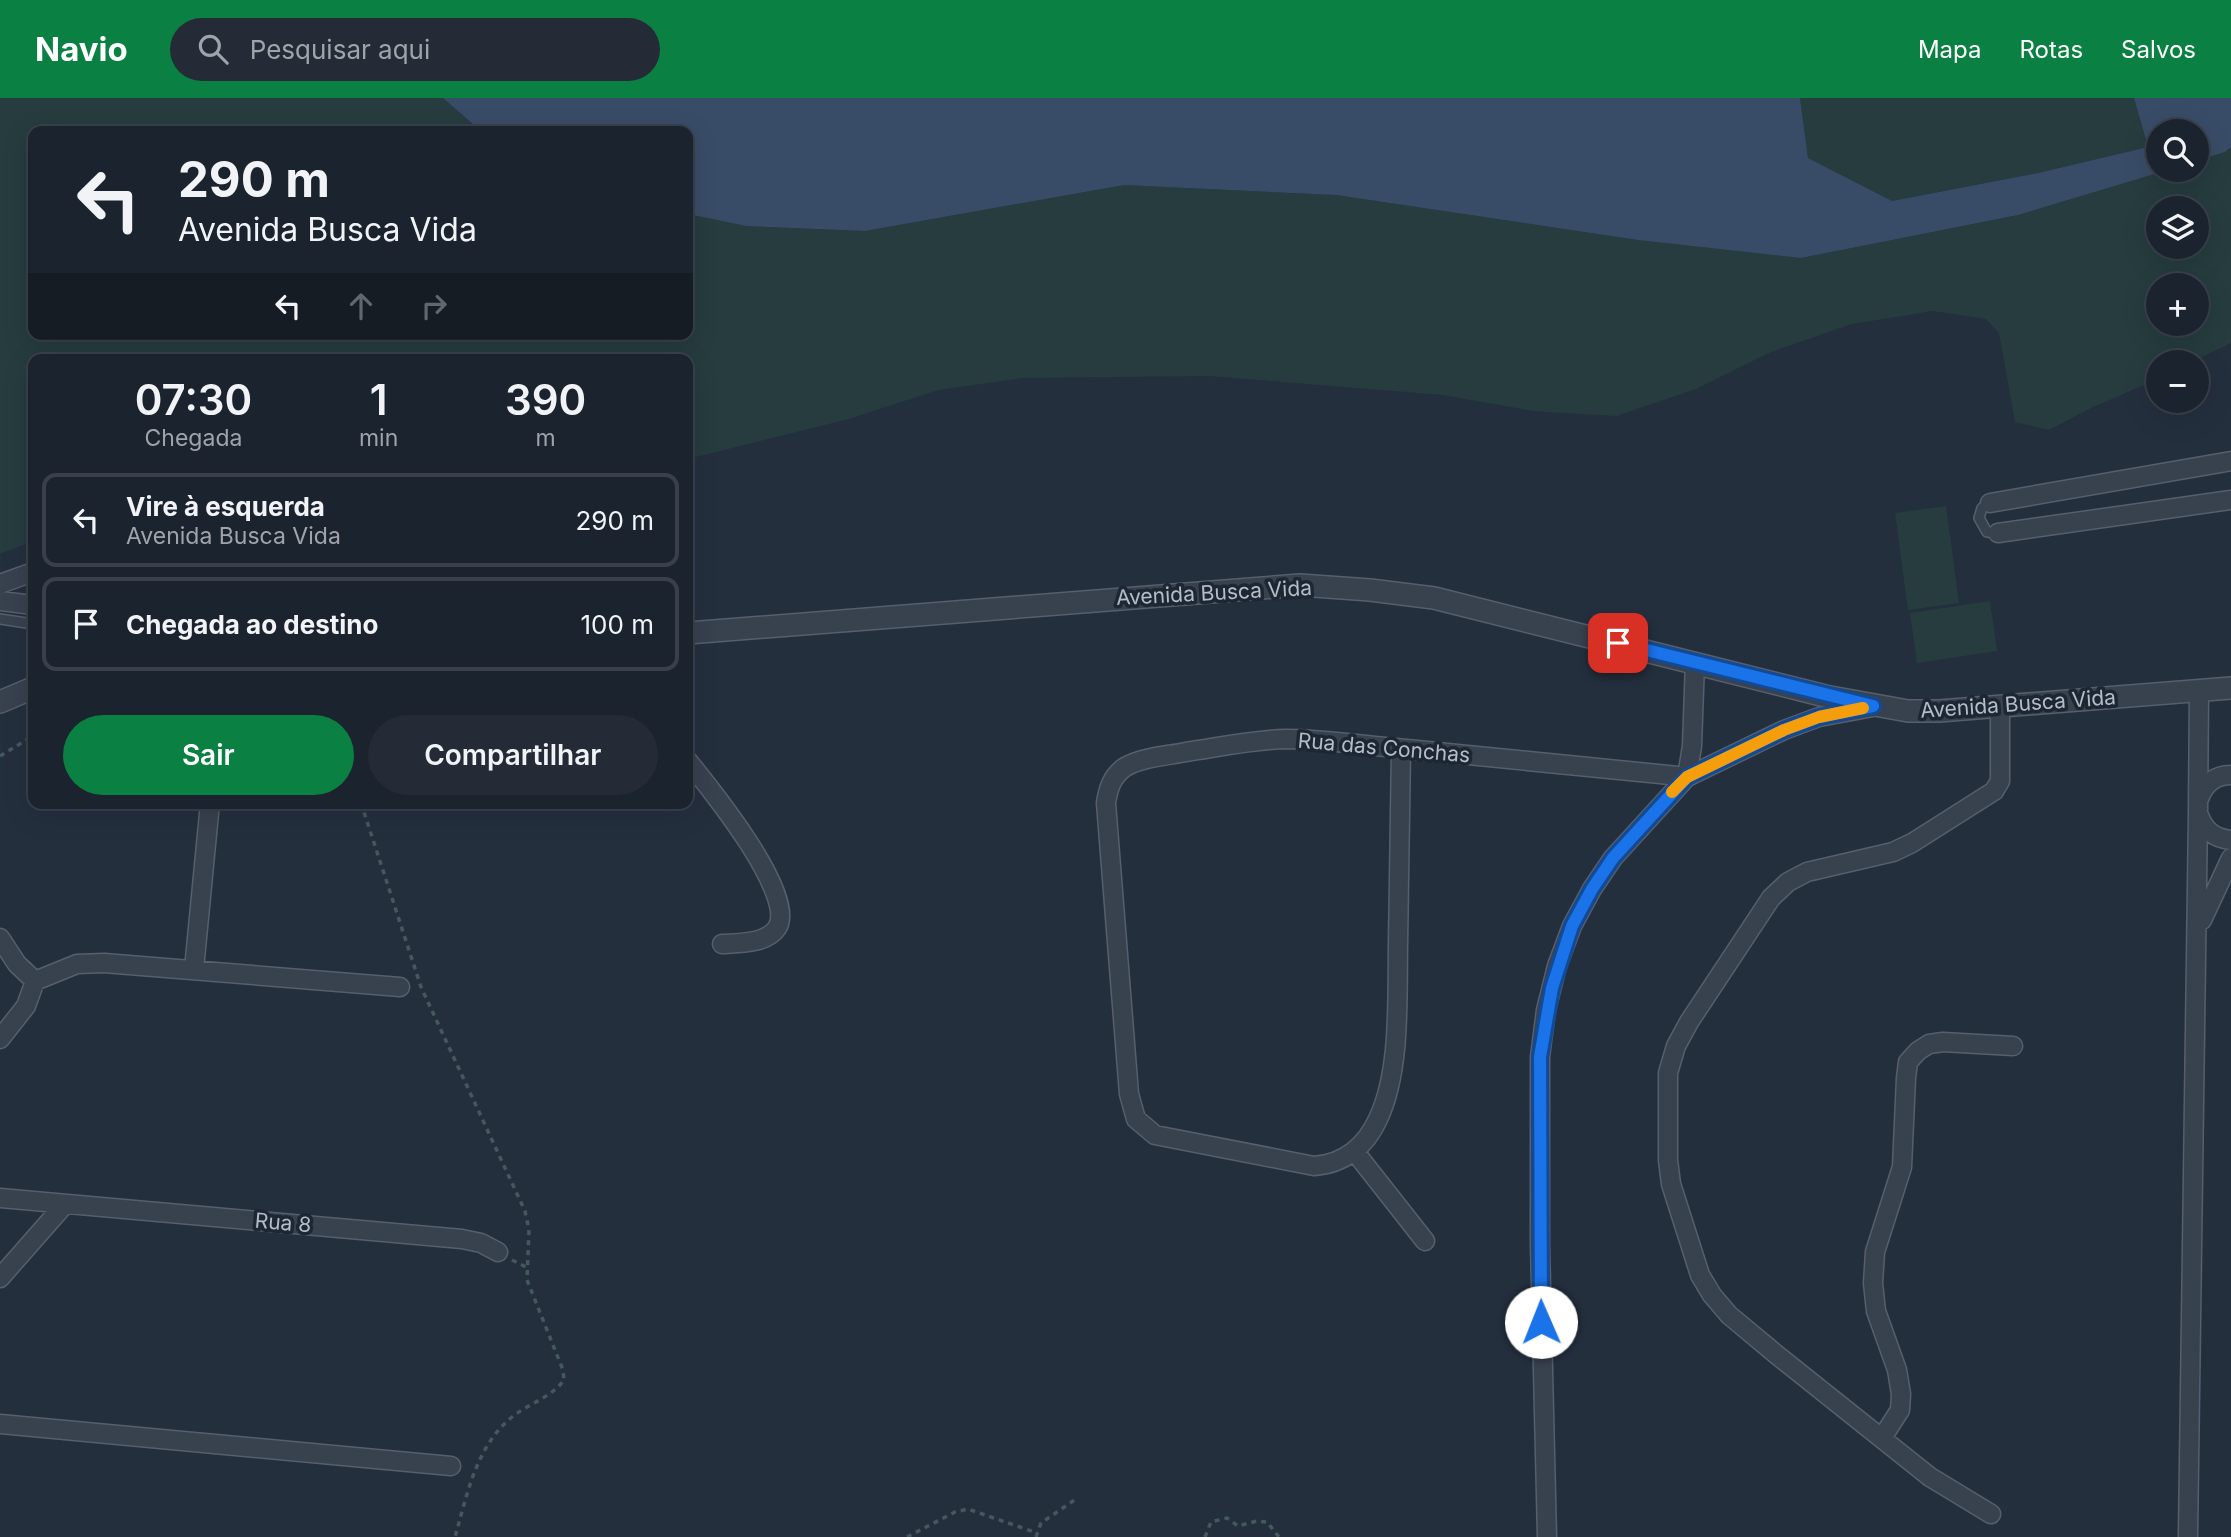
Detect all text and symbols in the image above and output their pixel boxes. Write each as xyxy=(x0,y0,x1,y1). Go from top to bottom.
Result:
search box xyxy=(170,18,660,81)
text: Navio xyxy=(35,29,128,69)
icon: search xyxy=(194,30,232,68)
text: Pesquisar aqui xyxy=(250,34,430,65)
text: Mapa xyxy=(1918,35,1982,64)
text: Rotas xyxy=(2020,35,2083,64)
text: Salvos xyxy=(2121,35,2196,64)
map controls xyxy=(2146,119,2209,413)
button: search xyxy=(2146,119,2209,182)
text: 290 m xyxy=(178,150,330,209)
icon: left xyxy=(63,154,154,245)
button: layers xyxy=(2146,196,2209,259)
text: Avenida Busca Vida xyxy=(178,210,477,249)
button: + xyxy=(2146,273,2209,336)
icon: left xyxy=(269,287,307,325)
icon: ahead xyxy=(342,287,380,325)
icon: right xyxy=(415,287,453,325)
button: − xyxy=(2146,350,2209,413)
text: 07:30 xyxy=(135,374,252,425)
text: 1 xyxy=(370,374,387,425)
text: 390 xyxy=(505,374,586,425)
text: Chegada xyxy=(145,424,242,452)
text: min xyxy=(359,424,398,452)
text: m xyxy=(536,424,556,452)
text: Vire à esquerda xyxy=(126,491,325,522)
icon: left xyxy=(67,501,105,539)
text: 290 m xyxy=(576,505,654,536)
text: Avenida Busca Vida xyxy=(126,522,341,550)
street label: Avenida Busca Vida xyxy=(1115,575,1313,610)
icon: arrive xyxy=(67,605,105,643)
text: Chegada ao destino xyxy=(126,609,378,640)
text: 100 m xyxy=(581,609,654,640)
pin xyxy=(1588,613,1648,673)
icon: arrive xyxy=(1599,624,1637,662)
street label: Avenida Busca Vida xyxy=(1919,684,2117,723)
button: Sair xyxy=(63,715,354,795)
button: Compartilhar xyxy=(368,715,658,795)
street label: Rua das Conchas xyxy=(1297,728,1471,767)
street label: Rua 8 xyxy=(254,1208,312,1237)
position arrow xyxy=(1504,1285,1578,1359)

